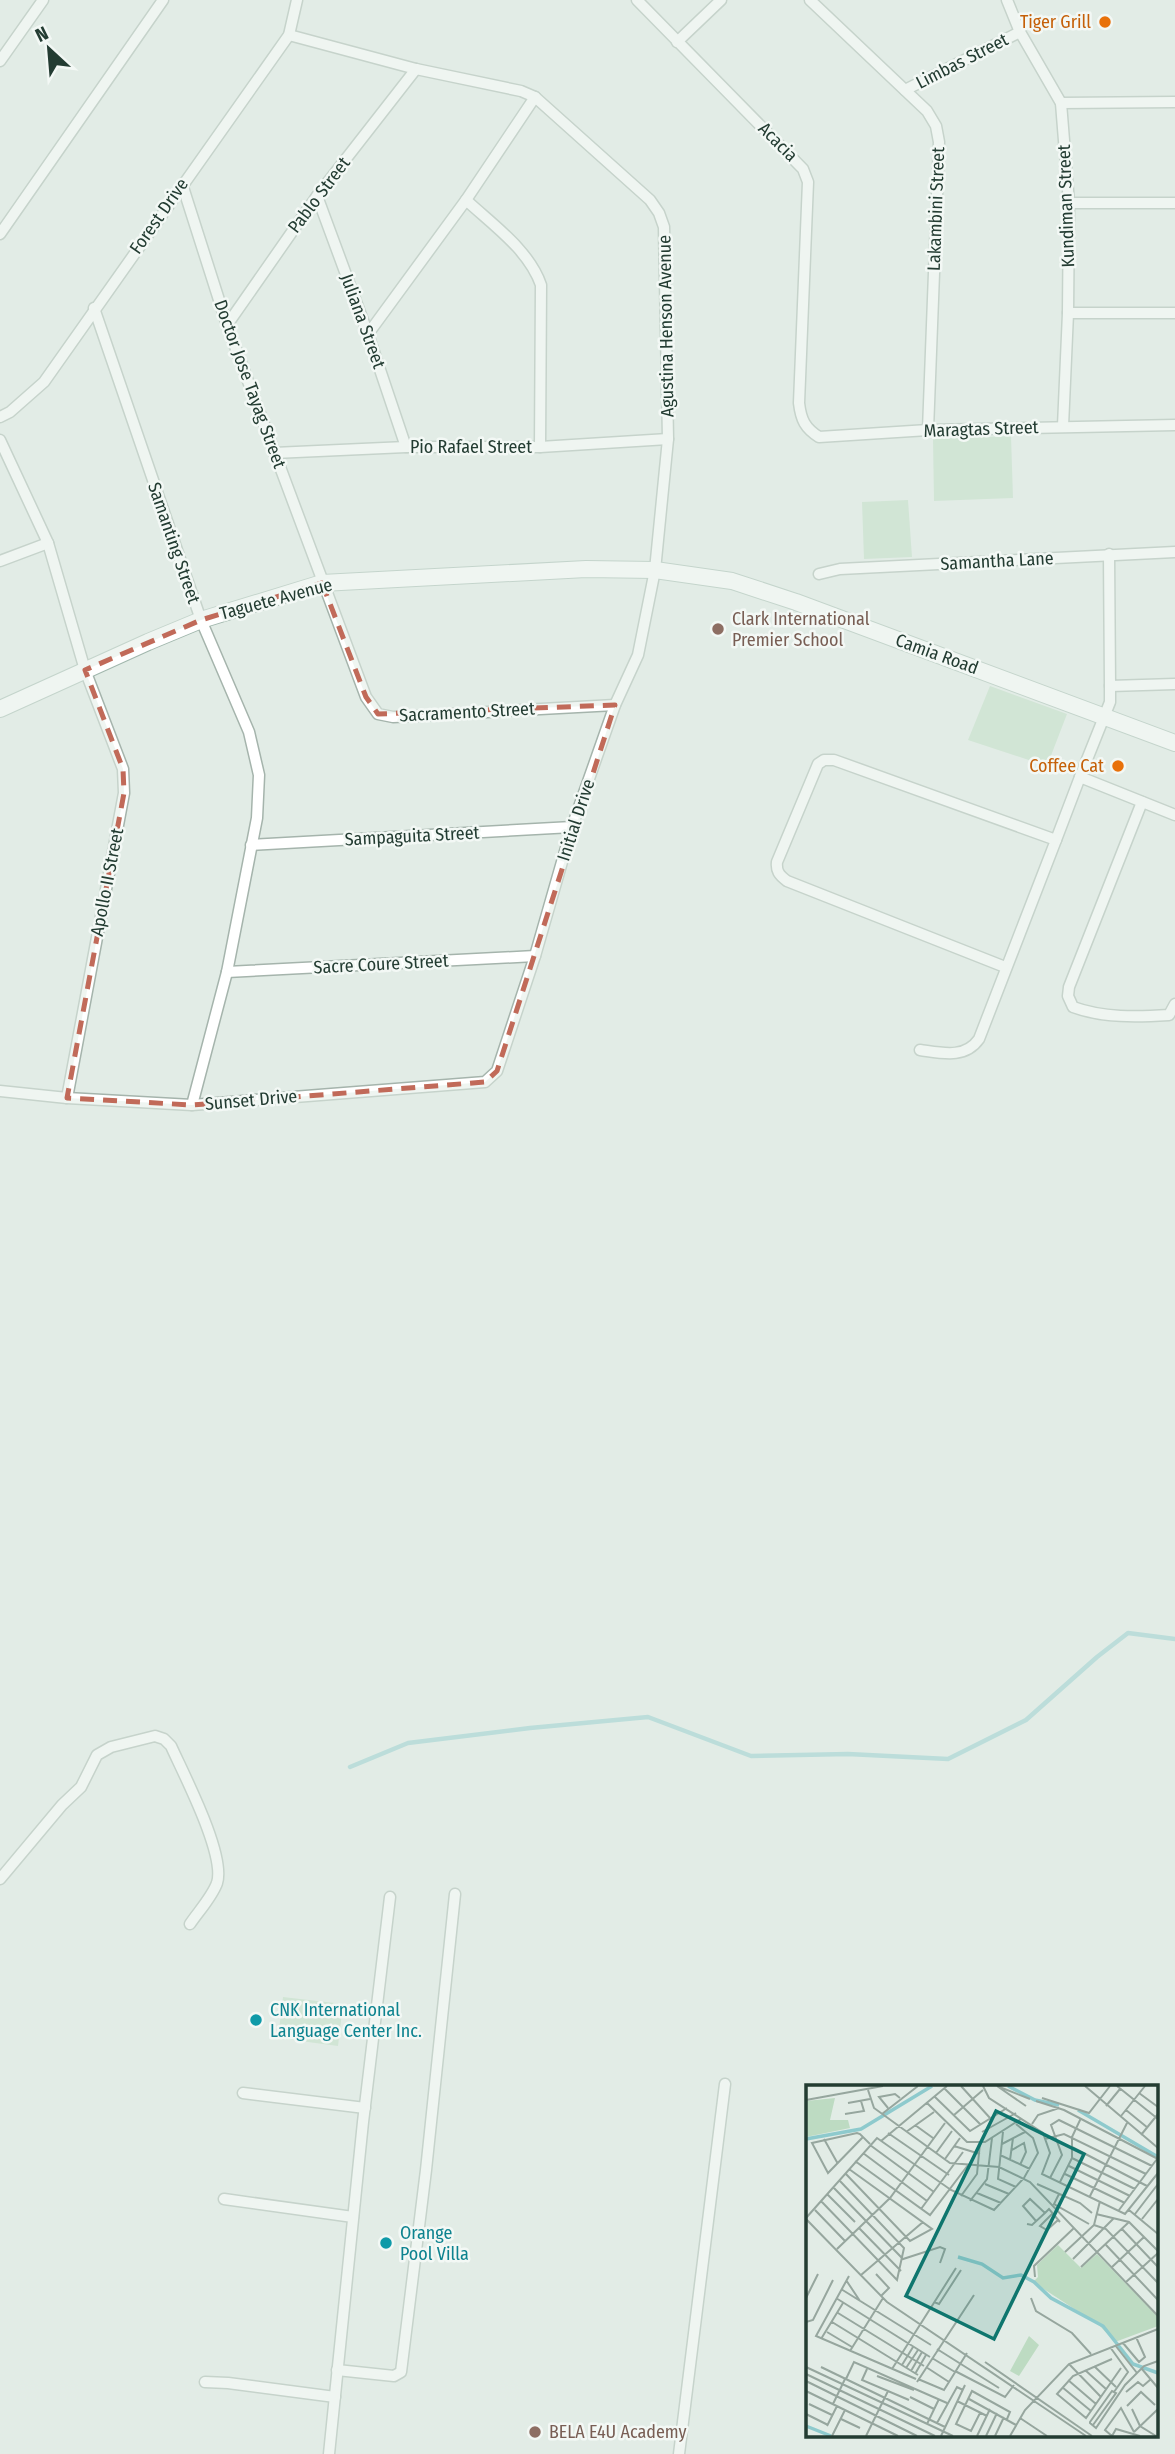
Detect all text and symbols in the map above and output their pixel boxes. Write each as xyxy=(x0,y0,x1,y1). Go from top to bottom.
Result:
place label: Tiger Grill xyxy=(1020,11,1091,33)
north arrow xyxy=(14,14,84,84)
marker: Tiger Grill xyxy=(1097,14,1113,30)
text: N xyxy=(32,21,52,47)
street label: Limbas Street xyxy=(912,28,1012,94)
street label: Acacia xyxy=(754,118,802,166)
street label: Kundiman Street xyxy=(1053,144,1079,268)
street label: Lakambini Street xyxy=(923,147,949,271)
street label: Pablo Street xyxy=(283,153,355,237)
street label: Forest Drive xyxy=(125,174,193,258)
street label: Agustina Henson Avenue xyxy=(653,235,679,417)
street label: Juliana Street xyxy=(336,271,390,371)
street label: Doctor Jose Tayag Street xyxy=(209,297,291,471)
street label: Maragtas Street xyxy=(923,416,1039,442)
street label: Pio Rafael Street xyxy=(410,436,532,458)
street label: Samanting Street xyxy=(143,479,205,607)
street label: Samantha Lane xyxy=(940,547,1054,575)
street label: Taguete Avenue xyxy=(217,573,335,625)
place label: Clark International Premier School xyxy=(732,608,870,651)
marker: Clark International Premier School xyxy=(710,621,726,637)
street label: Camia Road xyxy=(893,629,981,679)
street label: Sacramento Street xyxy=(399,697,535,727)
place label: Coffee Cat xyxy=(1029,755,1104,777)
marker: Coffee Cat xyxy=(1110,758,1126,774)
street label: Initial Drive xyxy=(552,776,600,864)
street label: Sampaguita Street xyxy=(344,821,480,851)
street label: Apollo II Street xyxy=(86,826,128,938)
street label: Sacre Coure Street xyxy=(313,949,449,979)
street label: Sunset Drive xyxy=(204,1085,298,1115)
place label: CNK International Language Center Inc. xyxy=(270,1999,422,2042)
marker: CNK International Language Center Inc. xyxy=(248,2012,264,2028)
inset map xyxy=(806,2085,1158,2436)
place label: Orange Pool Villa xyxy=(400,2222,469,2265)
marker: Orange Pool Villa xyxy=(378,2235,394,2251)
place label: BELA E4U Academy xyxy=(549,2421,687,2443)
marker: BELA E4U Academy xyxy=(527,2424,543,2440)

